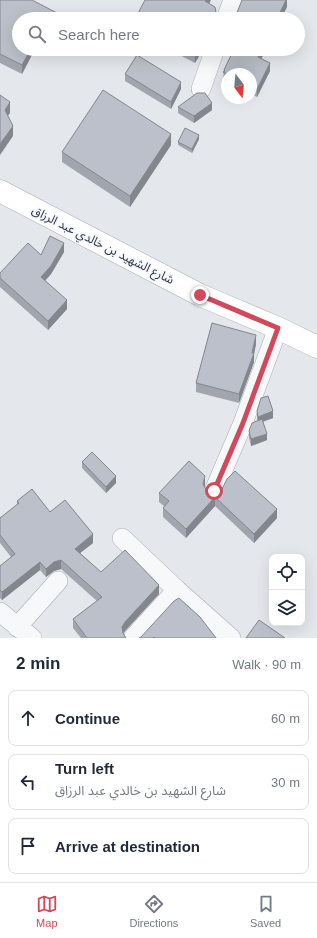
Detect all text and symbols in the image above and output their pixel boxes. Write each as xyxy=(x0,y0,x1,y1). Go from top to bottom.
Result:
search box xyxy=(12,12,305,56)
icon: search xyxy=(26,23,48,45)
text: Search here xyxy=(58,26,140,43)
north arrow xyxy=(221,68,257,104)
street label: شارع الشهيد بن خالدي عبد الرزاق xyxy=(28,203,177,290)
route end xyxy=(191,286,209,304)
route start xyxy=(205,482,223,500)
map controls xyxy=(269,554,305,626)
button: locate xyxy=(269,554,305,590)
button: layers xyxy=(269,590,305,626)
text: 2 min xyxy=(16,654,60,673)
text: Walk · 90 m xyxy=(232,657,301,672)
icon: ahead xyxy=(17,707,39,729)
text: Continue xyxy=(55,710,120,727)
text: 60 m xyxy=(271,711,300,726)
text: Turn left xyxy=(55,760,114,777)
icon: left xyxy=(17,771,39,793)
text: 30 m xyxy=(271,775,300,790)
text: شارع الشهيد بن خالدي عبد الرزاق xyxy=(55,783,226,798)
icon: arrive xyxy=(17,835,39,857)
text: Arrive at destination xyxy=(55,838,200,855)
tab: Map xyxy=(36,893,58,929)
tab: Directions xyxy=(129,893,178,929)
tab: Saved xyxy=(250,893,281,929)

